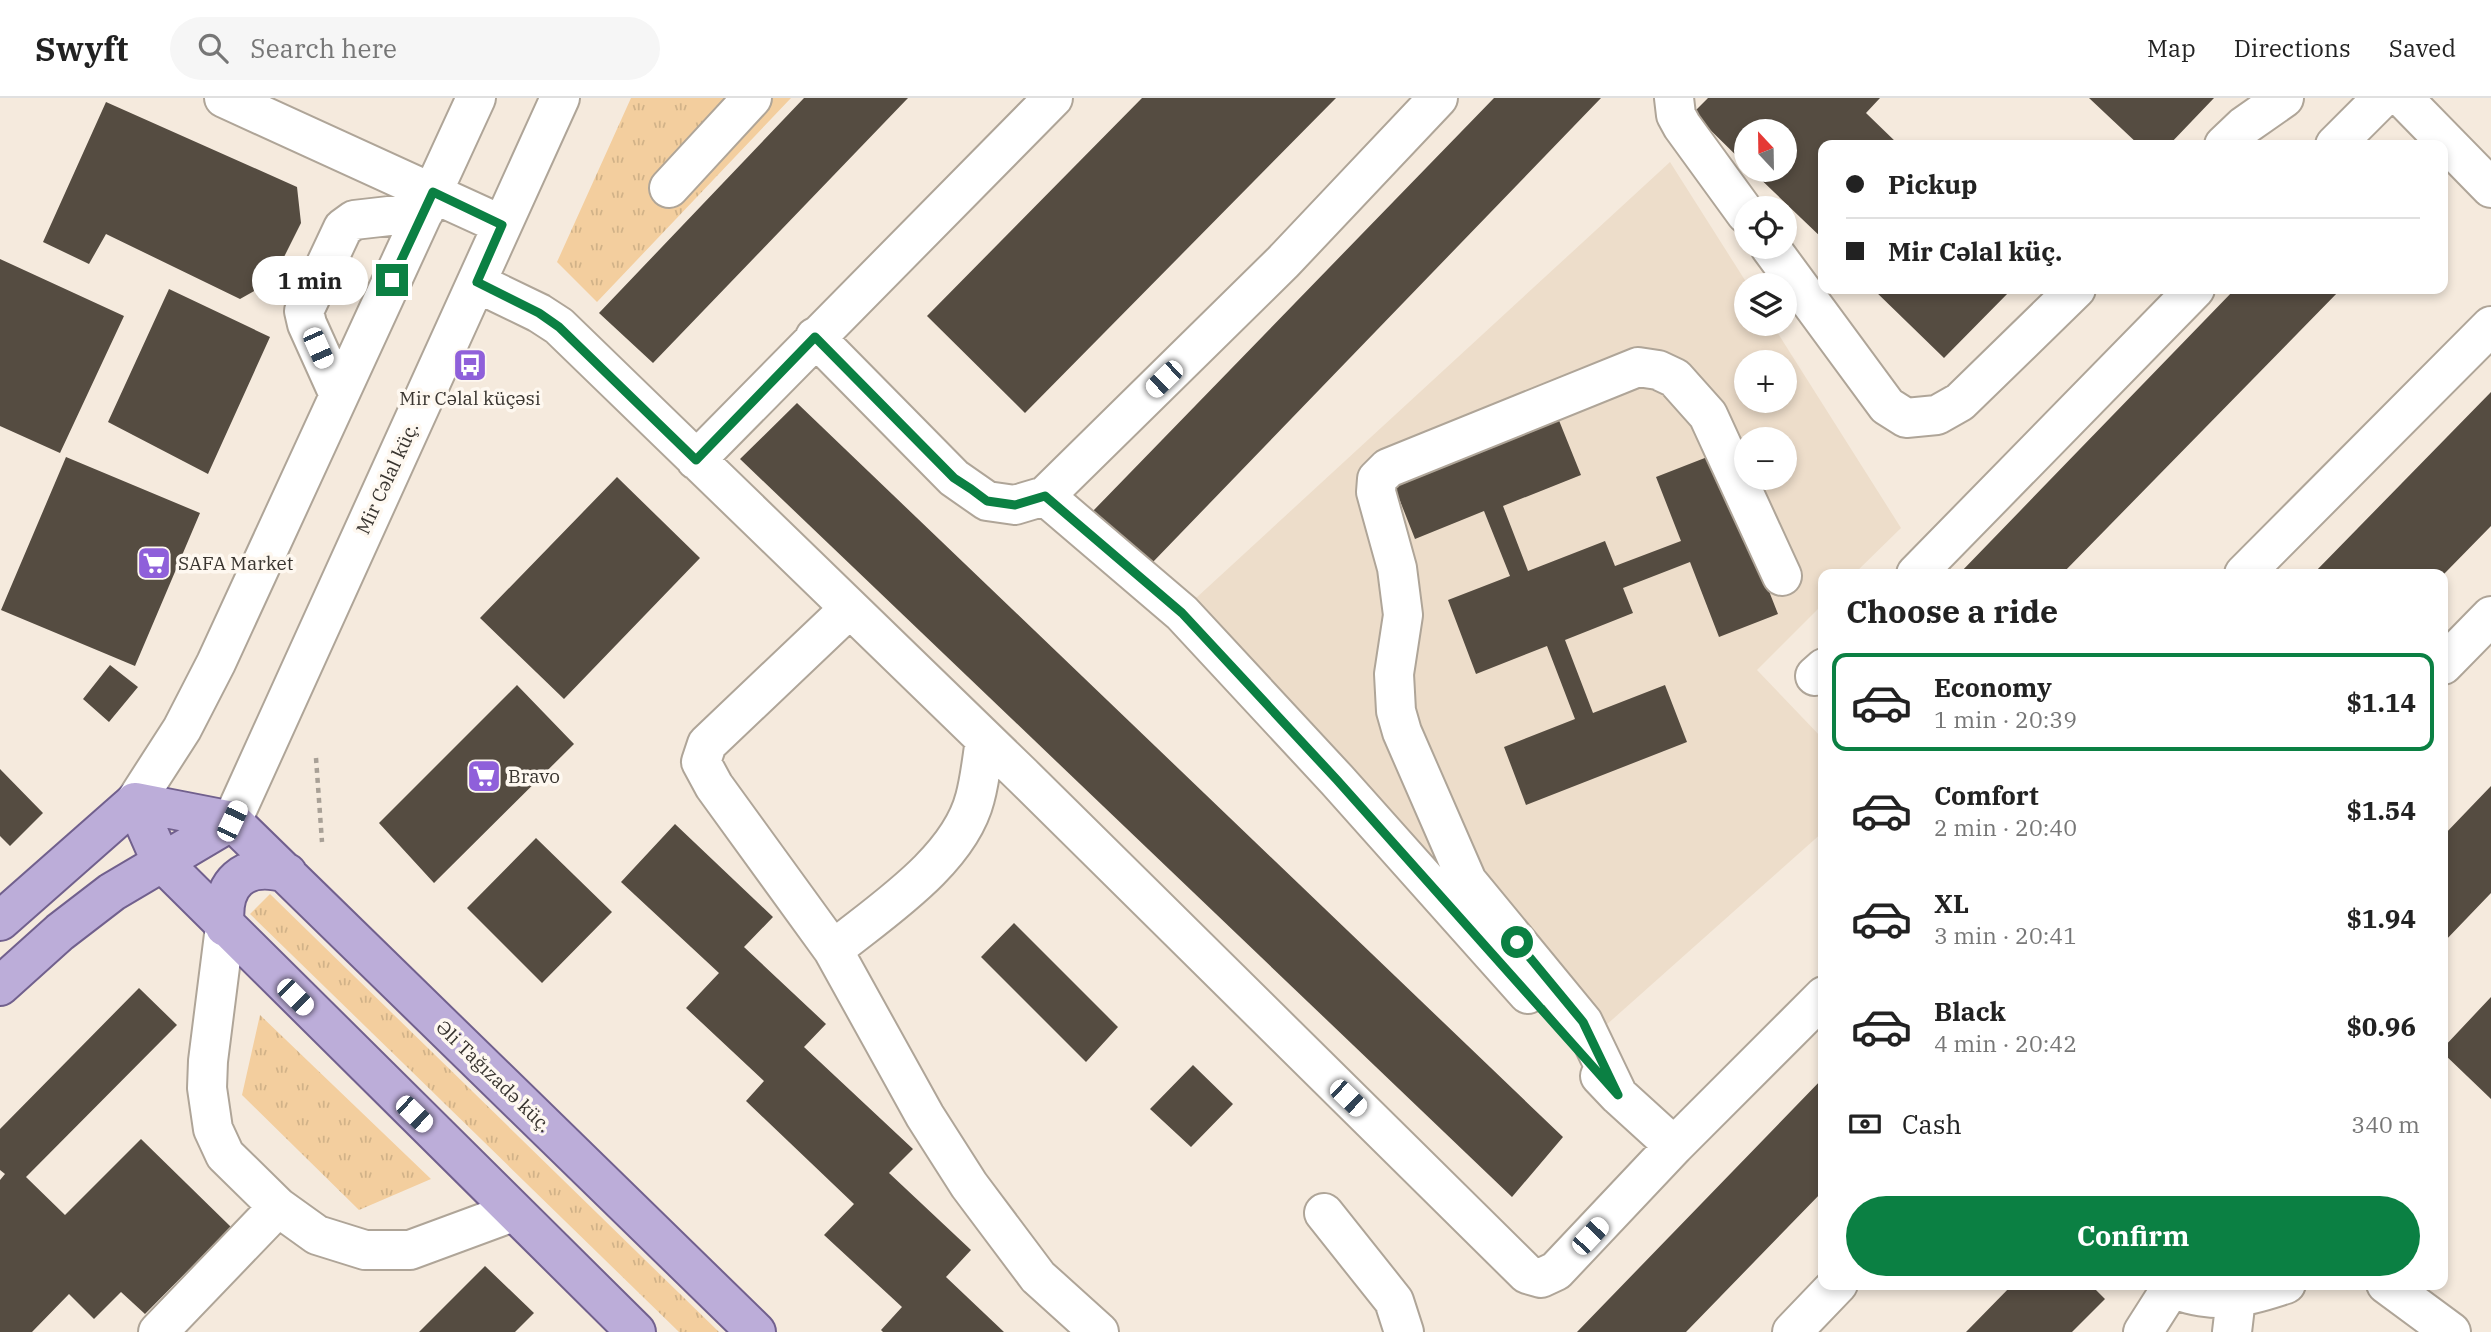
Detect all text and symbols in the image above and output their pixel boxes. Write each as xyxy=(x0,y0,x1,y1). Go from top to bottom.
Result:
search box xyxy=(170,17,660,80)
text: Swyft xyxy=(35,27,128,70)
icon: search xyxy=(194,29,232,67)
text: Search here xyxy=(250,31,397,65)
text: Map xyxy=(2147,32,2196,64)
text: Directions xyxy=(2234,32,2351,64)
text: Saved xyxy=(2389,32,2456,64)
north arrow xyxy=(1734,119,1797,182)
map controls xyxy=(1734,119,1797,490)
text: Pickup xyxy=(1888,167,1978,201)
button: locate xyxy=(1734,196,1797,259)
text: Mir Cəlal küç. xyxy=(1888,234,2062,268)
callout: 1 min xyxy=(252,256,368,304)
route end xyxy=(376,264,408,296)
text: 1 min xyxy=(278,265,342,295)
button: layers xyxy=(1734,273,1797,336)
car xyxy=(300,325,337,371)
bus stop icon: Mir Cəlal küçəsi xyxy=(451,346,489,384)
button: + xyxy=(1734,350,1797,413)
car xyxy=(1142,357,1187,401)
place label: Mir Cəlal küçəsi xyxy=(399,386,541,410)
street label: Mir Cəlal küç. xyxy=(351,418,423,538)
button: − xyxy=(1734,427,1797,490)
supermarket icon: SAFA Market xyxy=(135,544,173,582)
place label: SAFA Market xyxy=(178,551,294,575)
text: Choose a ride xyxy=(1846,590,2058,632)
text: Economy xyxy=(1934,670,2052,704)
icon: car xyxy=(1850,671,1913,734)
text: $1.14 xyxy=(2346,685,2416,719)
text: 1 min · 20:39 xyxy=(1934,704,2077,734)
supermarket icon: Bravo xyxy=(465,757,503,795)
place label: Bravo xyxy=(508,764,560,788)
text: Comfort xyxy=(1934,778,2039,812)
icon: car xyxy=(1850,779,1913,842)
text: $1.54 xyxy=(2346,793,2416,827)
car xyxy=(214,798,251,844)
text: 2 min · 20:40 xyxy=(1934,812,2077,842)
text: XL xyxy=(1934,886,1969,920)
icon: car xyxy=(1850,887,1913,950)
text: $1.94 xyxy=(2346,901,2416,935)
text: 3 min · 20:41 xyxy=(1934,920,2077,950)
route start xyxy=(1501,926,1533,958)
car xyxy=(273,975,318,1019)
text: Black xyxy=(1934,994,2006,1028)
icon: car xyxy=(1850,995,1913,1058)
text: $0.96 xyxy=(2346,1009,2416,1043)
street label: Əli Tağızadə küç. xyxy=(431,1015,557,1137)
text: 4 min · 20:42 xyxy=(1934,1028,2077,1058)
car xyxy=(1326,1076,1371,1120)
car xyxy=(392,1092,437,1136)
icon: cash xyxy=(1846,1105,1884,1143)
text: Cash xyxy=(1902,1107,1962,1141)
text: 340 m xyxy=(2351,1109,2420,1139)
button: Confirm xyxy=(1846,1196,2420,1276)
car xyxy=(1568,1213,1613,1259)

